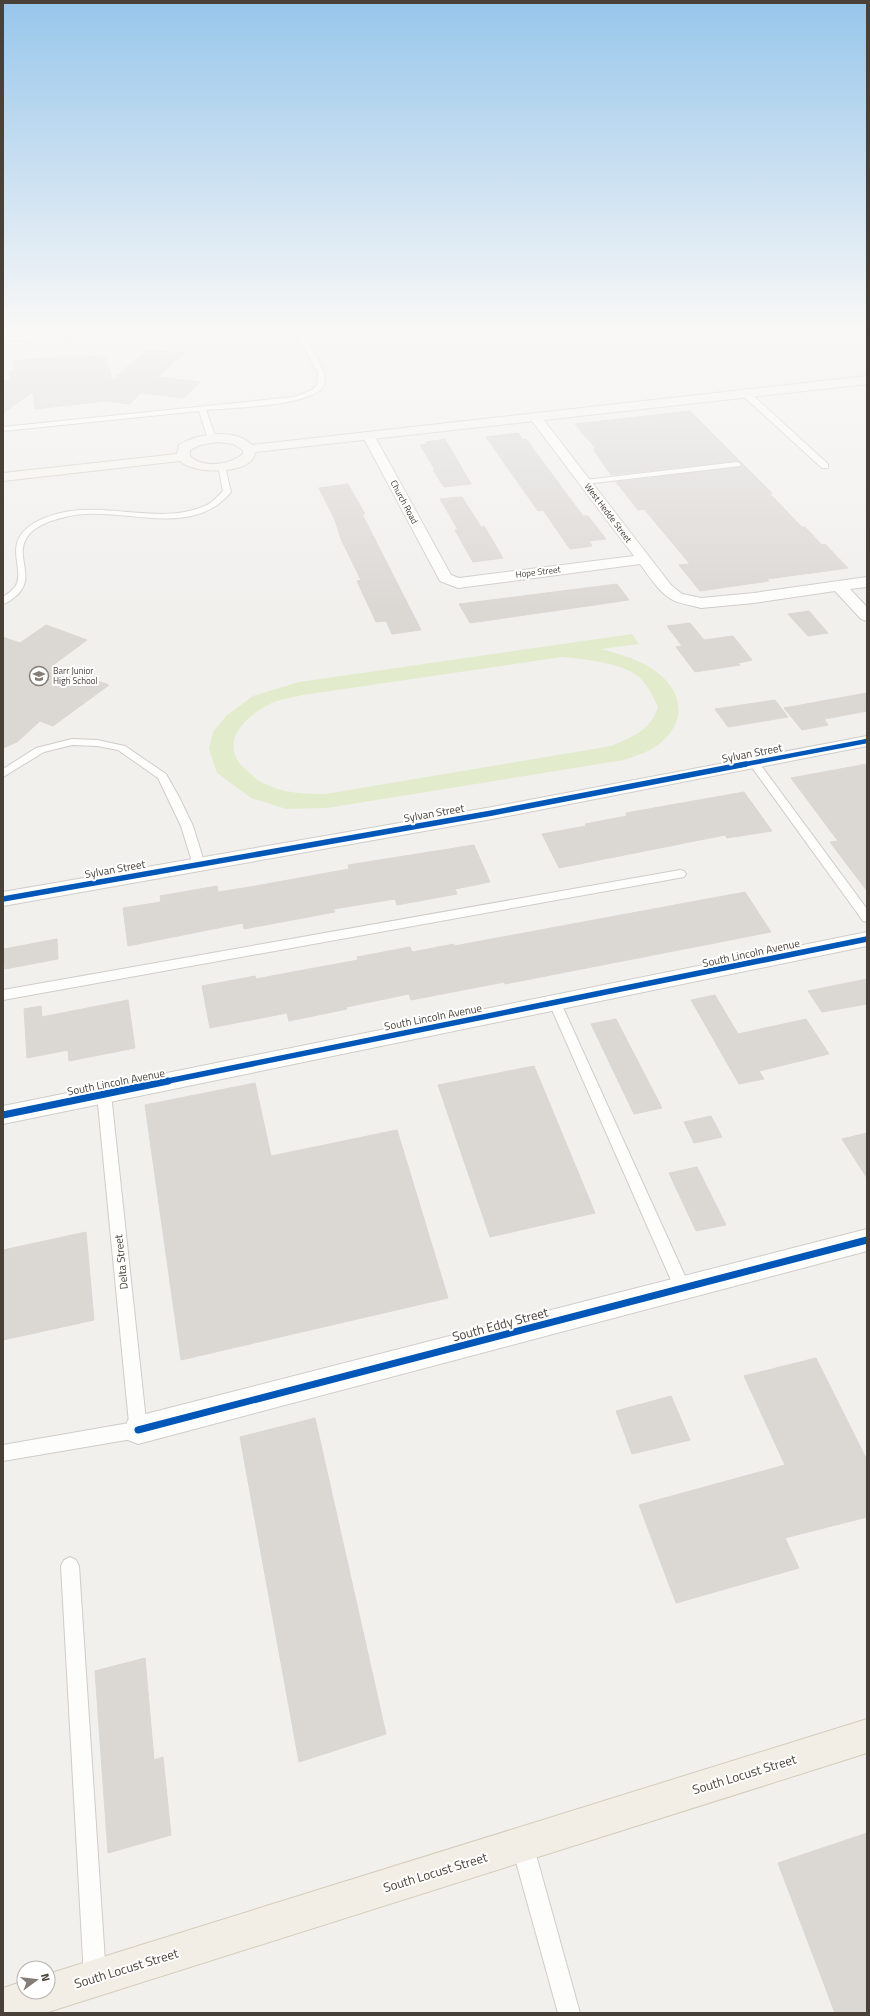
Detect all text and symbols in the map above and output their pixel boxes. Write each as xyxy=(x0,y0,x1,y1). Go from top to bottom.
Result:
street label: Church Road xyxy=(387,478,421,526)
street label: West Hedde Street xyxy=(582,480,636,546)
street label: Hope Street xyxy=(515,562,562,581)
place label: Barr Junior High School xyxy=(53,664,98,687)
school or university icon: Barr Junior High School xyxy=(28,665,50,687)
street label: Sylvan Street xyxy=(720,739,784,767)
street label: Sylvan Street xyxy=(403,800,466,826)
street label: Sylvan Street xyxy=(84,856,147,882)
street label: South Lincoln Avenue xyxy=(701,935,802,971)
street label: South Lincoln Avenue xyxy=(383,1000,484,1034)
street label: South Lincoln Avenue xyxy=(66,1065,167,1099)
street label: Delta Street xyxy=(110,1234,132,1290)
street label: South Eddy Street xyxy=(450,1301,551,1346)
street label: South Locust Street xyxy=(690,1749,799,1799)
street label: South Locust Street xyxy=(381,1847,490,1897)
street label: South Locust Street xyxy=(72,1943,181,1993)
north arrow xyxy=(16,1960,56,2000)
text: N xyxy=(37,1972,54,1983)

